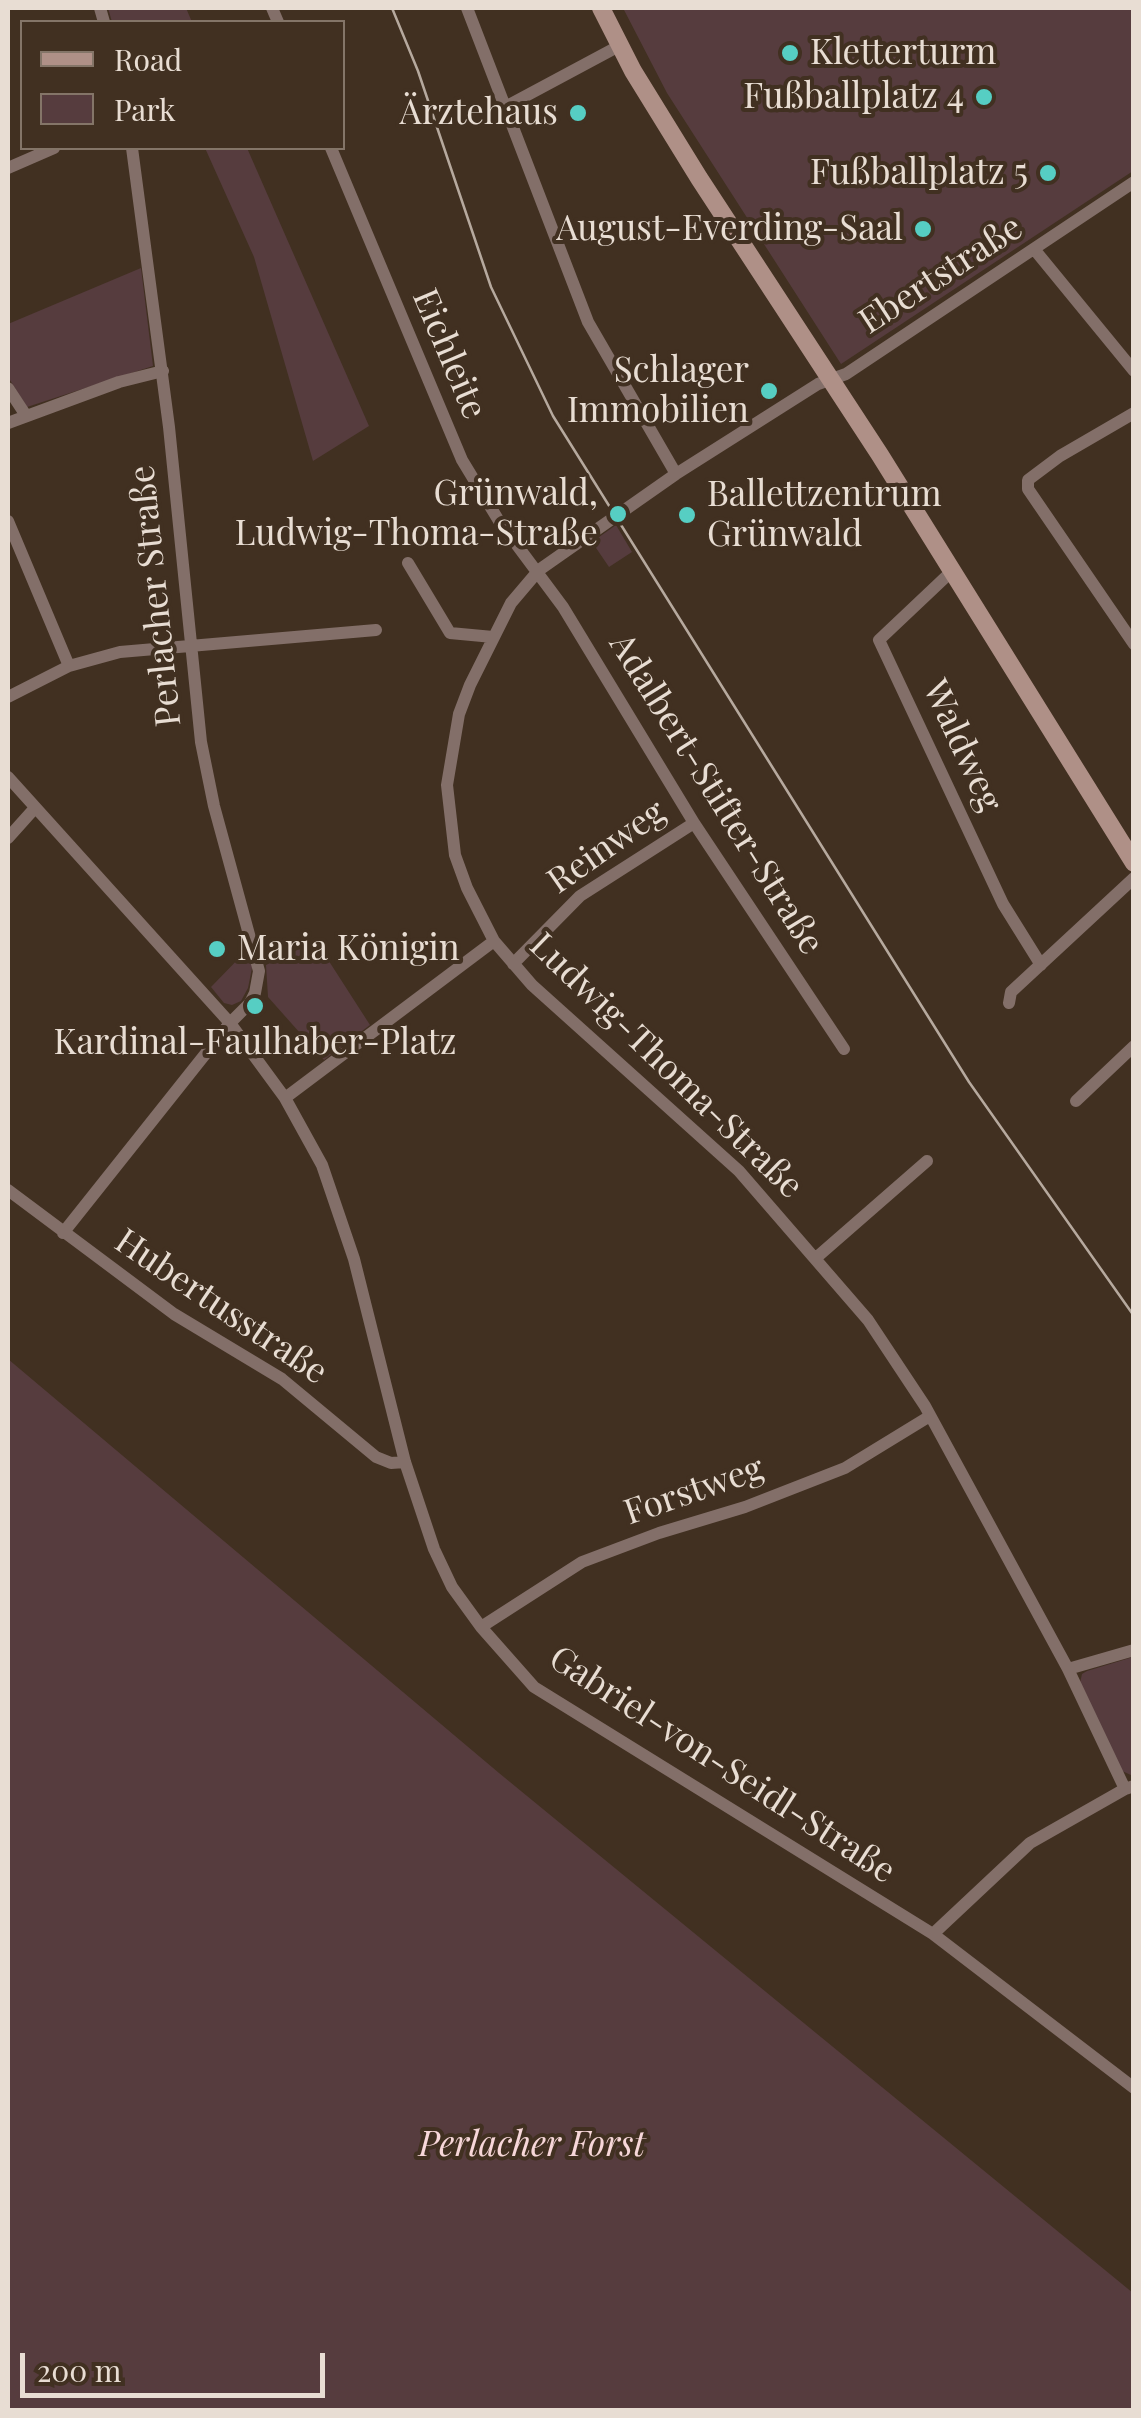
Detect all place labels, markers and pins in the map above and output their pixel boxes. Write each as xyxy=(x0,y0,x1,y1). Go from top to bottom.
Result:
place label: Kletterturm xyxy=(810,32,996,74)
marker: Kletterturm xyxy=(779,42,801,64)
place label: Fußballplatz 4 xyxy=(743,76,964,118)
marker: Fußballplatz 4 xyxy=(973,86,995,108)
place label: Ärztehaus xyxy=(400,92,558,134)
marker: Ärztehaus xyxy=(567,102,589,124)
place label: Fußballplatz 5 xyxy=(810,152,1028,194)
marker: Fußballplatz 5 xyxy=(1037,162,1059,184)
place label: August-Everding-Saal xyxy=(556,208,903,250)
marker: August-Everding-Saal xyxy=(912,218,934,240)
place label: Schlager Immobilien xyxy=(567,350,749,432)
marker: Schlager Immobilien xyxy=(758,380,780,402)
place label: Grünwald, Ludwig-Thoma-Straße xyxy=(235,473,598,555)
place label: Ballettzentrum Grünwald xyxy=(707,474,942,556)
marker: Grünwald, Ludwig-Thoma-Straße xyxy=(607,503,629,525)
marker: Ballettzentrum Grünwald xyxy=(676,504,698,526)
place label: Maria Königin xyxy=(237,928,460,970)
marker: Maria Königin xyxy=(206,938,228,960)
marker: Kardinal-Faulhaber-Platz xyxy=(244,995,266,1017)
place label: Kardinal-Faulhaber-Platz xyxy=(54,1022,456,1064)

